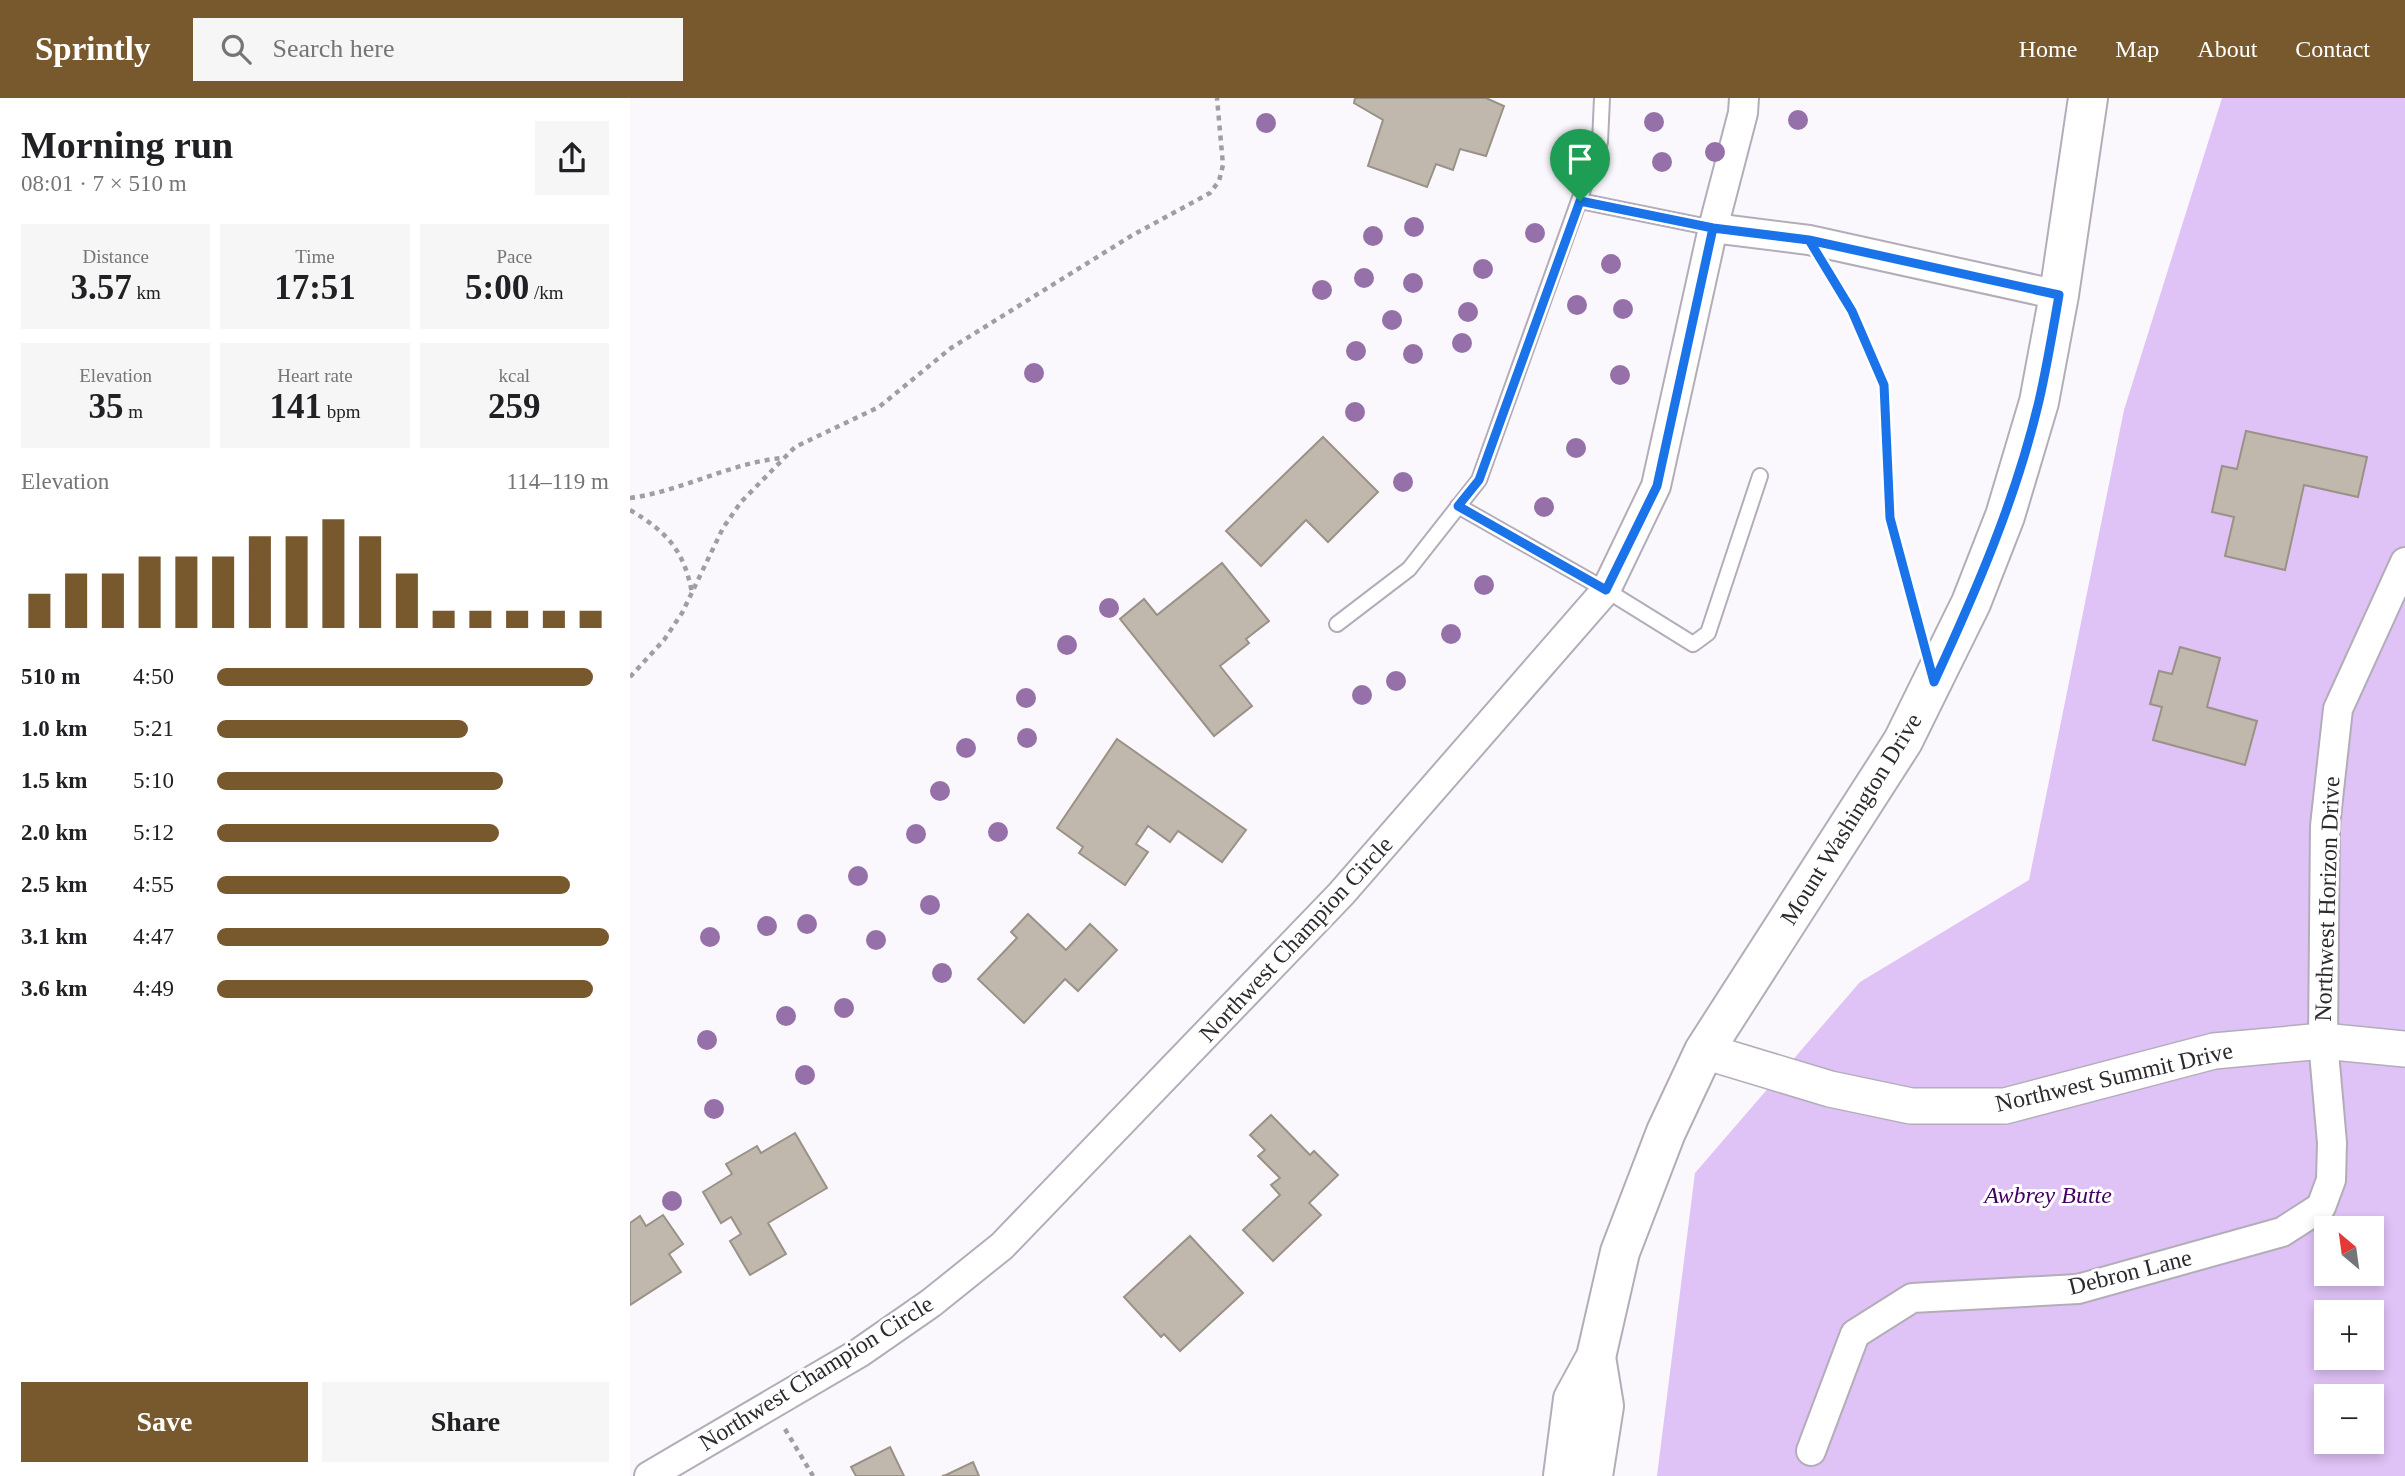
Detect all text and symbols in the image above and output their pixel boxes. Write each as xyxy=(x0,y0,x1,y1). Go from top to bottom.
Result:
search box xyxy=(193,18,683,81)
icon: search xyxy=(217,30,255,68)
text: Sprintly xyxy=(35,31,151,67)
text: Search here xyxy=(273,34,395,63)
text: Home xyxy=(2019,36,2077,62)
text: Map xyxy=(2115,36,2159,62)
text: About xyxy=(2197,36,2257,62)
text: Contact xyxy=(2295,36,2370,62)
button: share xyxy=(535,121,609,195)
text: Morning run xyxy=(21,124,233,166)
pin xyxy=(1550,129,1610,201)
icon: arrive xyxy=(1561,140,1599,178)
text: 08:01 · 7 × 510 m xyxy=(21,171,187,196)
text: Distance xyxy=(82,246,149,267)
text: Time xyxy=(295,246,335,267)
text: Pace xyxy=(496,246,532,267)
text: 3.57 xyxy=(71,268,132,307)
text: 17:51 xyxy=(274,268,356,307)
text: 5:00 xyxy=(465,268,529,307)
text: km xyxy=(132,282,161,303)
text: /km xyxy=(529,282,564,303)
text: Elevation xyxy=(79,365,152,386)
text: Heart rate xyxy=(277,365,353,386)
text: kcal xyxy=(498,365,530,386)
text: 35 xyxy=(88,387,123,426)
text: 141 xyxy=(269,387,322,426)
text: 259 xyxy=(488,387,541,426)
text: m xyxy=(123,401,143,422)
text: bpm xyxy=(322,401,361,422)
text: Elevation xyxy=(21,469,109,494)
text: 114–119 m xyxy=(507,469,609,494)
text: 510 m xyxy=(21,664,80,689)
text: 4:50 xyxy=(133,664,174,689)
street label: Mount Washington Drive xyxy=(1775,709,1927,929)
text: 1.0 km xyxy=(21,716,87,741)
text: 5:21 xyxy=(133,716,174,741)
text: 1.5 km xyxy=(21,768,87,793)
text: 5:10 xyxy=(133,768,174,793)
street label: Northwest Horizon Drive xyxy=(2310,776,2344,1022)
text: 2.0 km xyxy=(21,820,87,845)
text: 5:12 xyxy=(133,820,174,845)
street label: Northwest Champion Circle xyxy=(1194,831,1398,1047)
text: 2.5 km xyxy=(21,872,87,897)
text: 4:55 xyxy=(133,872,174,897)
text: 3.1 km xyxy=(21,924,87,949)
text: 4:47 xyxy=(133,924,174,949)
text: 3.6 km xyxy=(21,976,87,1001)
text: 4:49 xyxy=(133,976,174,1001)
street label: Northwest Summit Drive xyxy=(1993,1037,2235,1117)
park label: Awbrey Butte xyxy=(1982,1182,2112,1208)
north arrow xyxy=(2314,1216,2384,1286)
map controls xyxy=(2314,1216,2384,1454)
street label: Debron Lane xyxy=(2066,1244,2194,1300)
street label: Northwest Champion Circle xyxy=(694,1290,938,1456)
button: + xyxy=(2314,1300,2384,1370)
button: Save xyxy=(21,1382,308,1462)
button: Share xyxy=(322,1382,609,1462)
button: − xyxy=(2314,1384,2384,1454)

